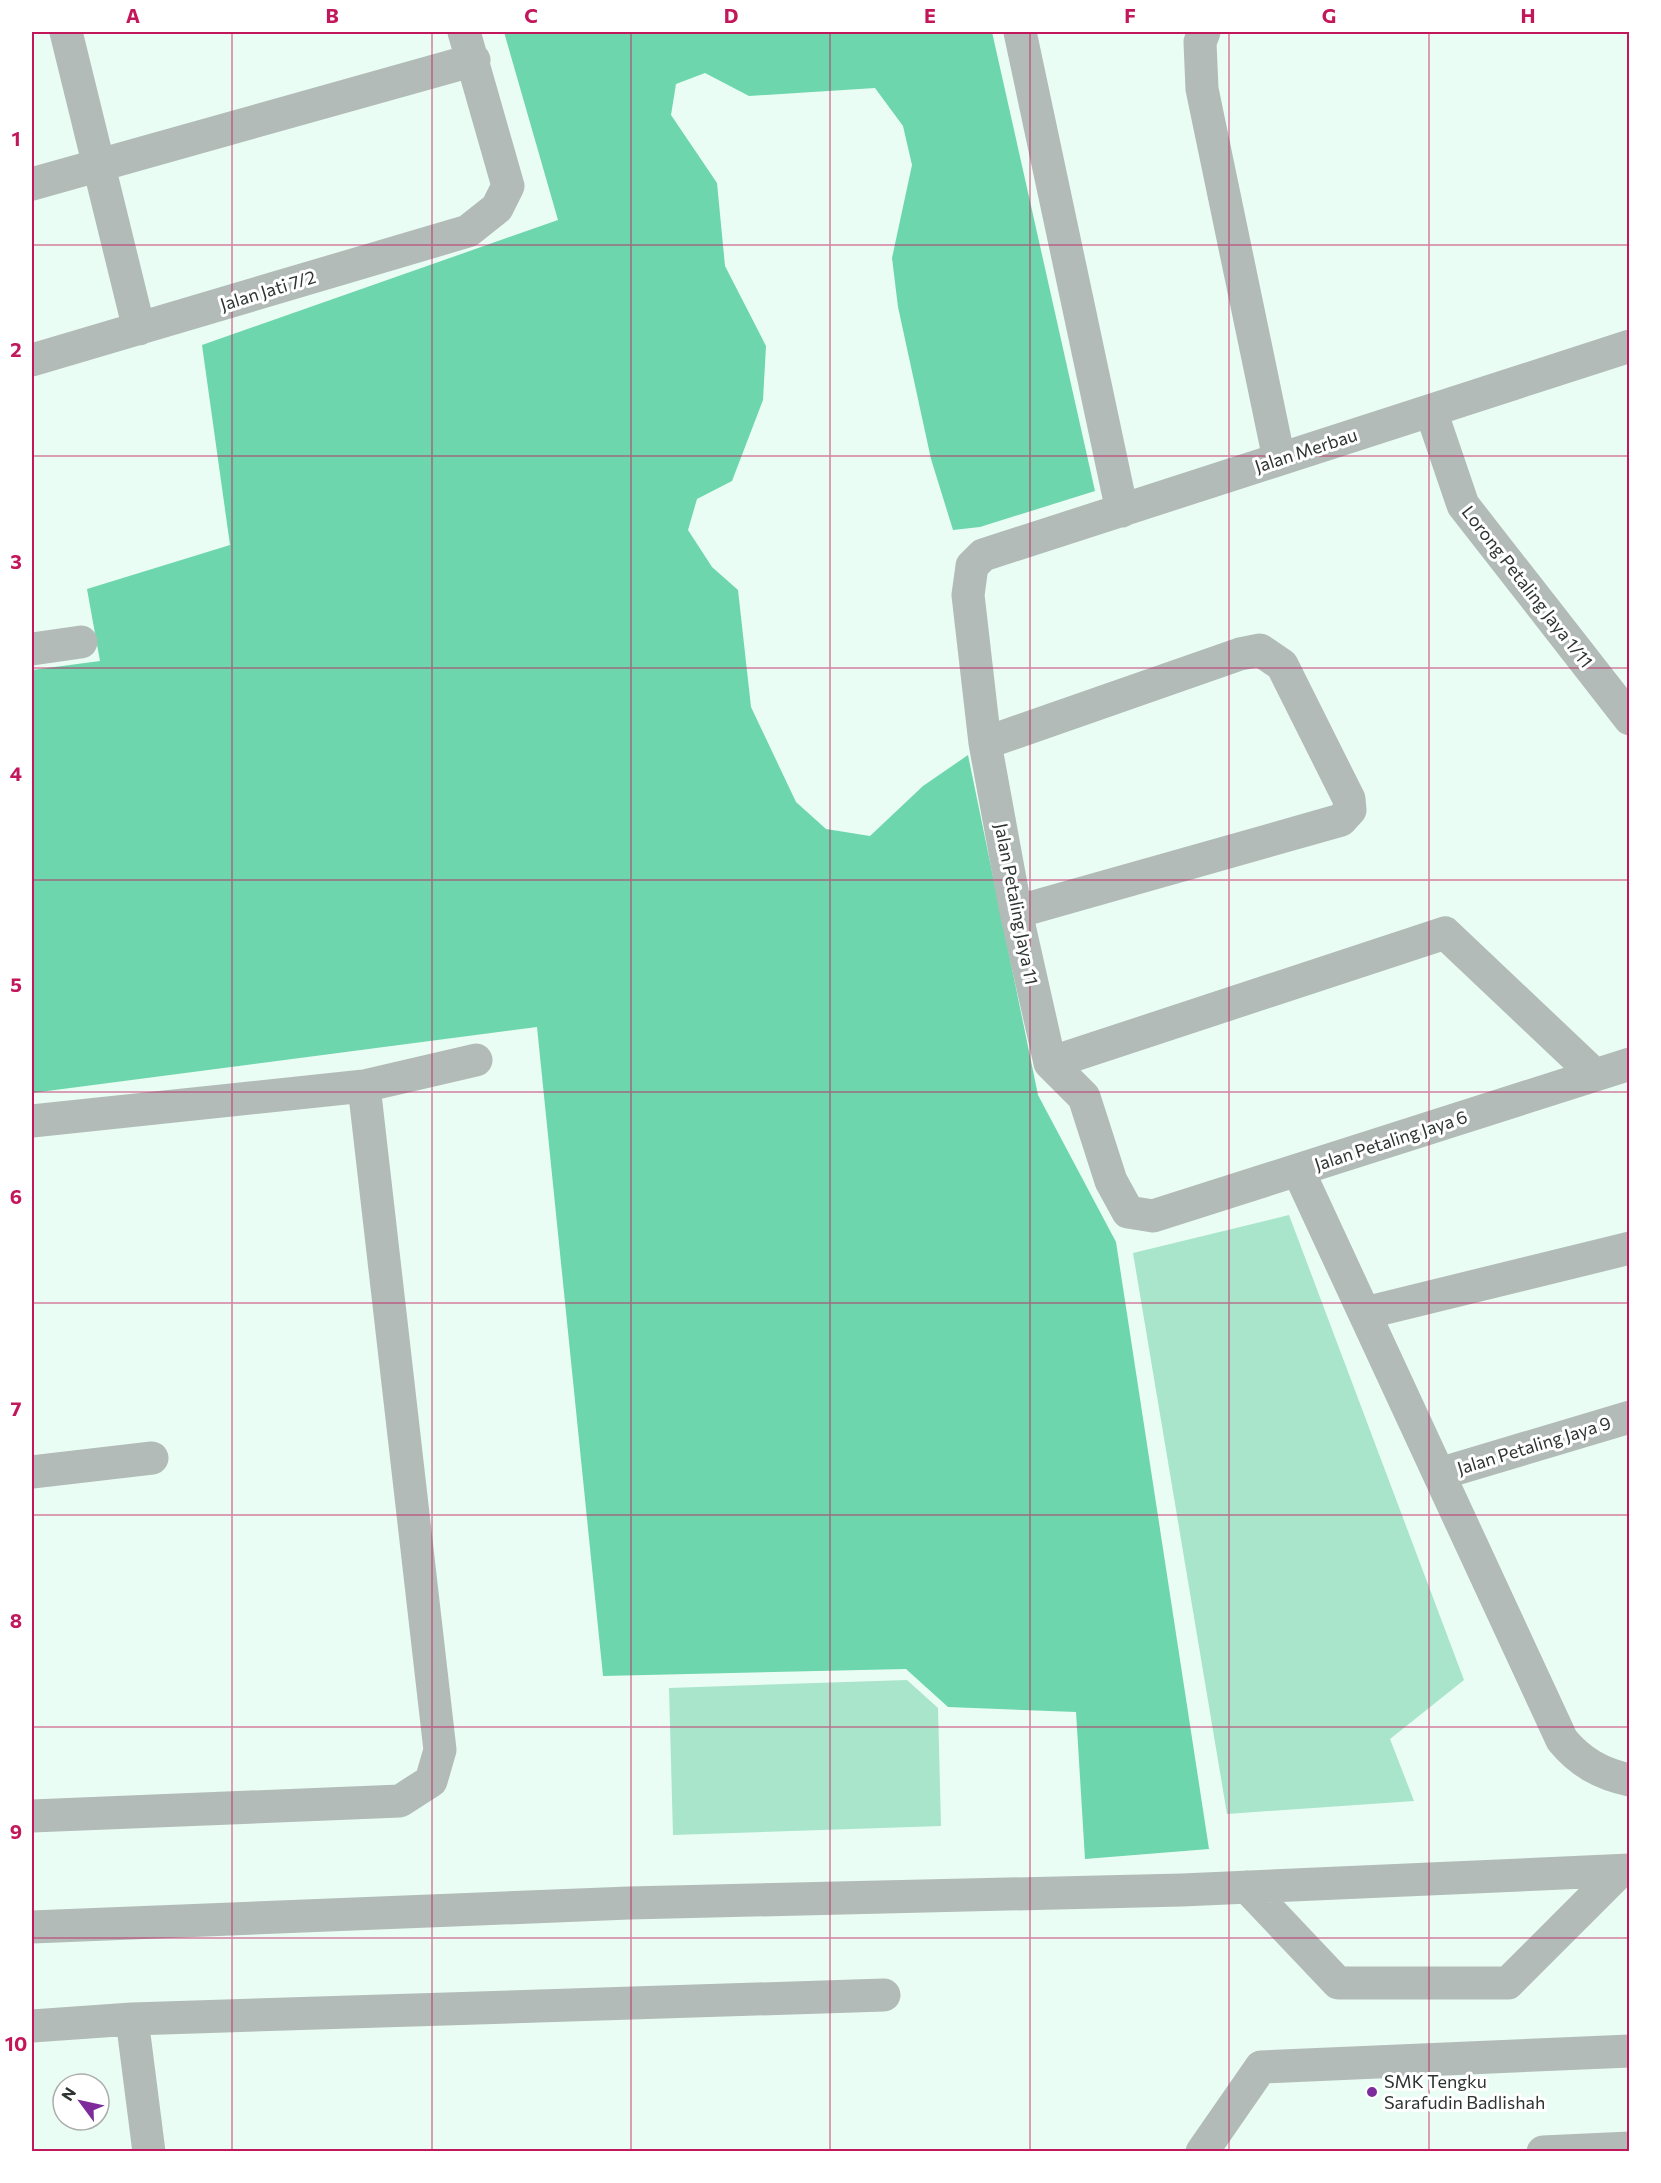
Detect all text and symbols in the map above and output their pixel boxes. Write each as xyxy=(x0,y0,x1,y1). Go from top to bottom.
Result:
text: A xyxy=(126,3,140,27)
text: B xyxy=(325,3,339,27)
text: C xyxy=(524,3,538,27)
text: D xyxy=(724,3,738,27)
text: E xyxy=(924,3,936,27)
text: F xyxy=(1124,3,1136,27)
text: G xyxy=(1322,3,1336,27)
text: H xyxy=(1521,3,1536,27)
text: 1 xyxy=(11,126,21,150)
street label: Jalan Jati 7/2 xyxy=(217,265,318,315)
text: 2 xyxy=(10,337,22,361)
street label: Jalan Merbau xyxy=(1252,423,1360,477)
street label: Lorong Petaling Jaya 1/11 xyxy=(1458,501,1598,672)
text: 3 xyxy=(10,549,22,573)
text: 4 xyxy=(10,761,22,785)
street label: Jalan Petaling Jaya 11 xyxy=(991,821,1043,986)
text: 5 xyxy=(10,972,22,996)
street label: Jalan Petaling Jaya 6 xyxy=(1311,1105,1470,1175)
text: 6 xyxy=(10,1184,22,1208)
text: 7 xyxy=(11,1396,22,1420)
street label: Jalan Petaling Jaya 9 xyxy=(1454,1411,1613,1479)
text: 8 xyxy=(10,1608,22,1632)
text: 9 xyxy=(10,1819,22,1843)
text: 10 xyxy=(5,2031,27,2055)
place label: SMK Tengku Sarafudin Badlishah xyxy=(1384,2070,1545,2113)
north arrow xyxy=(51,2072,111,2132)
text: N xyxy=(57,2083,79,2104)
marker: SMK Tengku Sarafudin Badlishah xyxy=(1365,2085,1379,2099)

